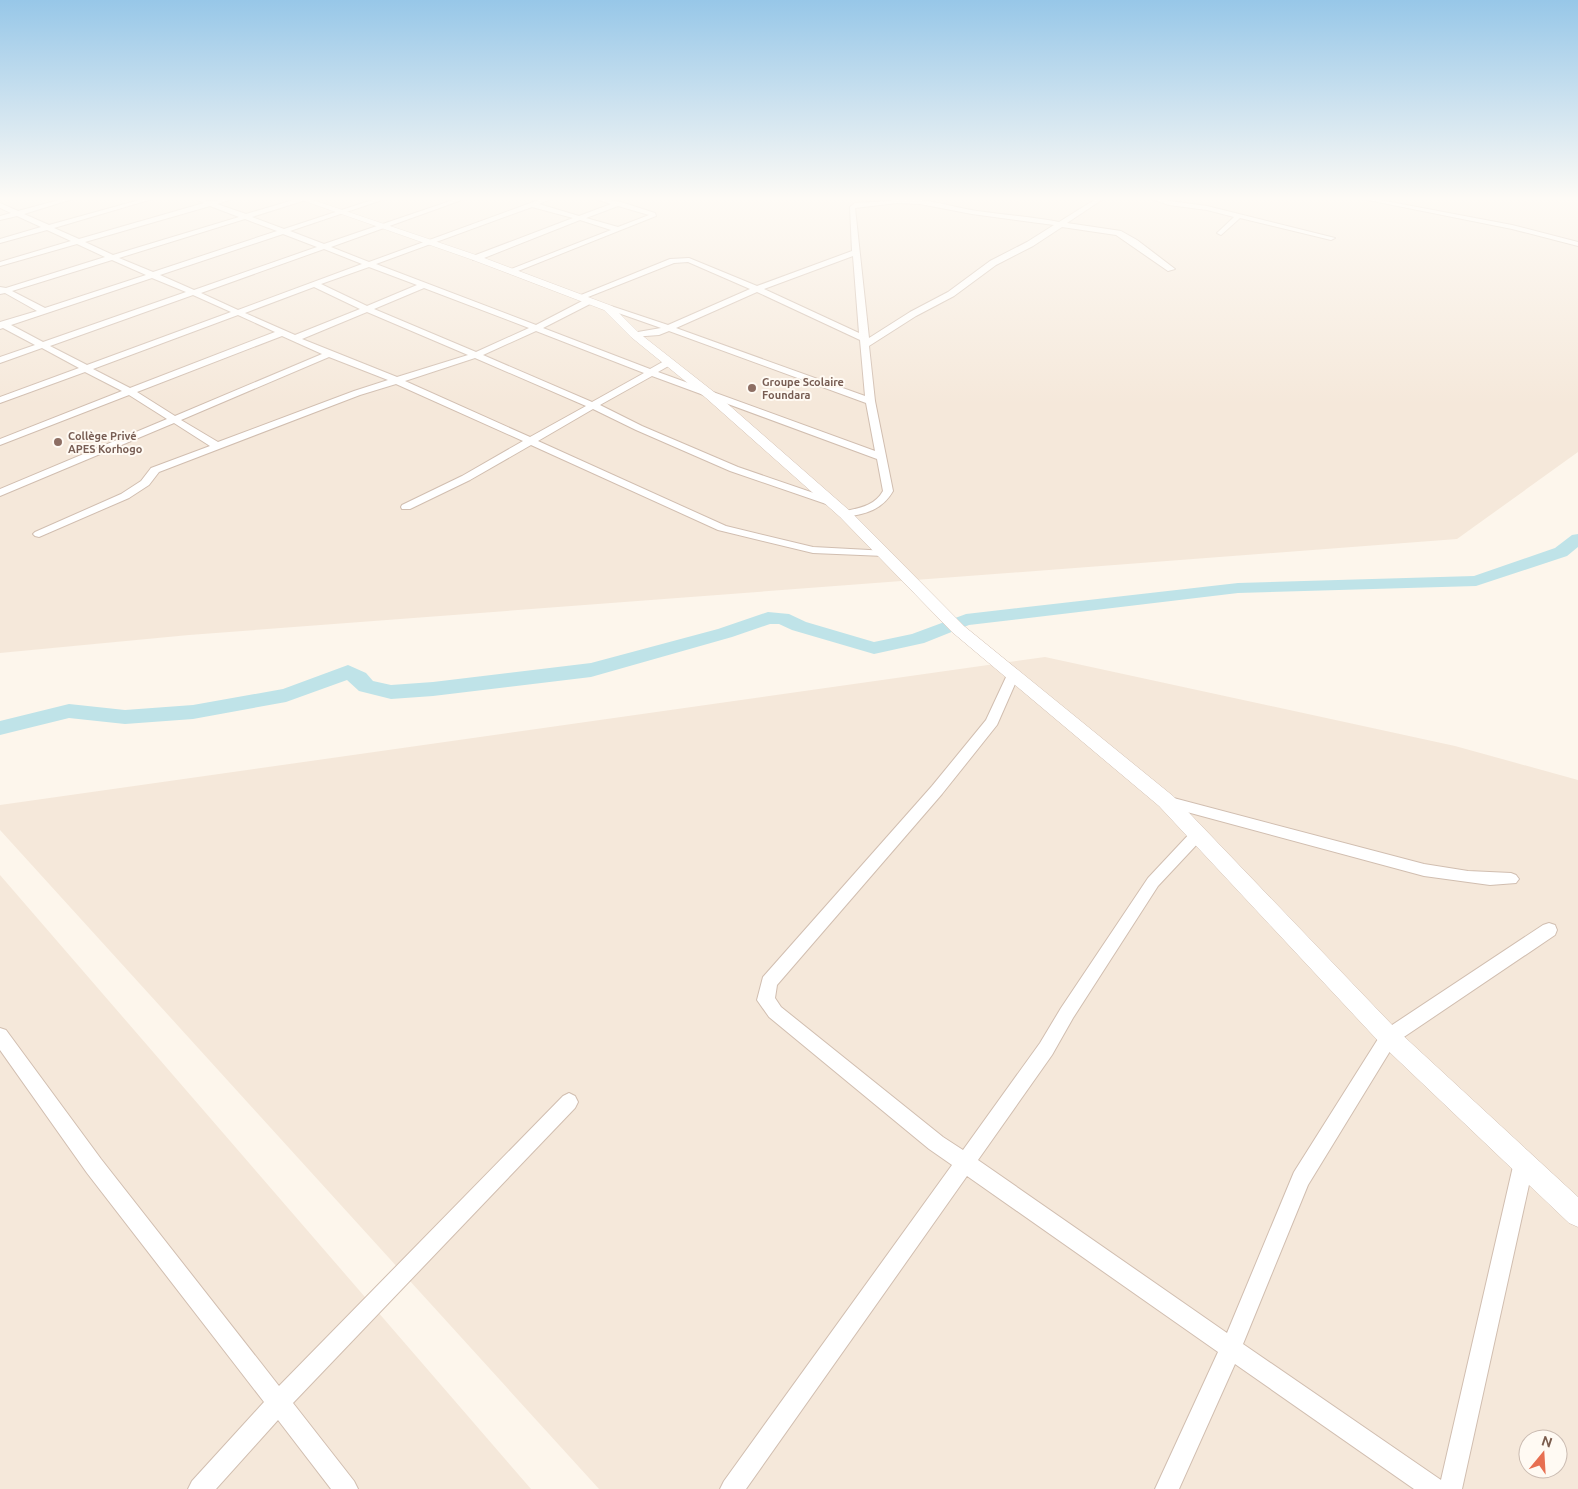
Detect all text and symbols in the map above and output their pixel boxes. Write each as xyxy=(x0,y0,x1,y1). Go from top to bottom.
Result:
place label: Groupe Scolaire Foundara xyxy=(762,376,844,401)
marker: Groupe Scolaire Foundara xyxy=(746,382,758,394)
place label: Collège Privé APES Korhogo xyxy=(68,430,143,455)
marker: Collège Privé APES Korhogo xyxy=(52,436,64,448)
north arrow xyxy=(1518,1429,1568,1479)
text: N xyxy=(1540,1432,1554,1451)

